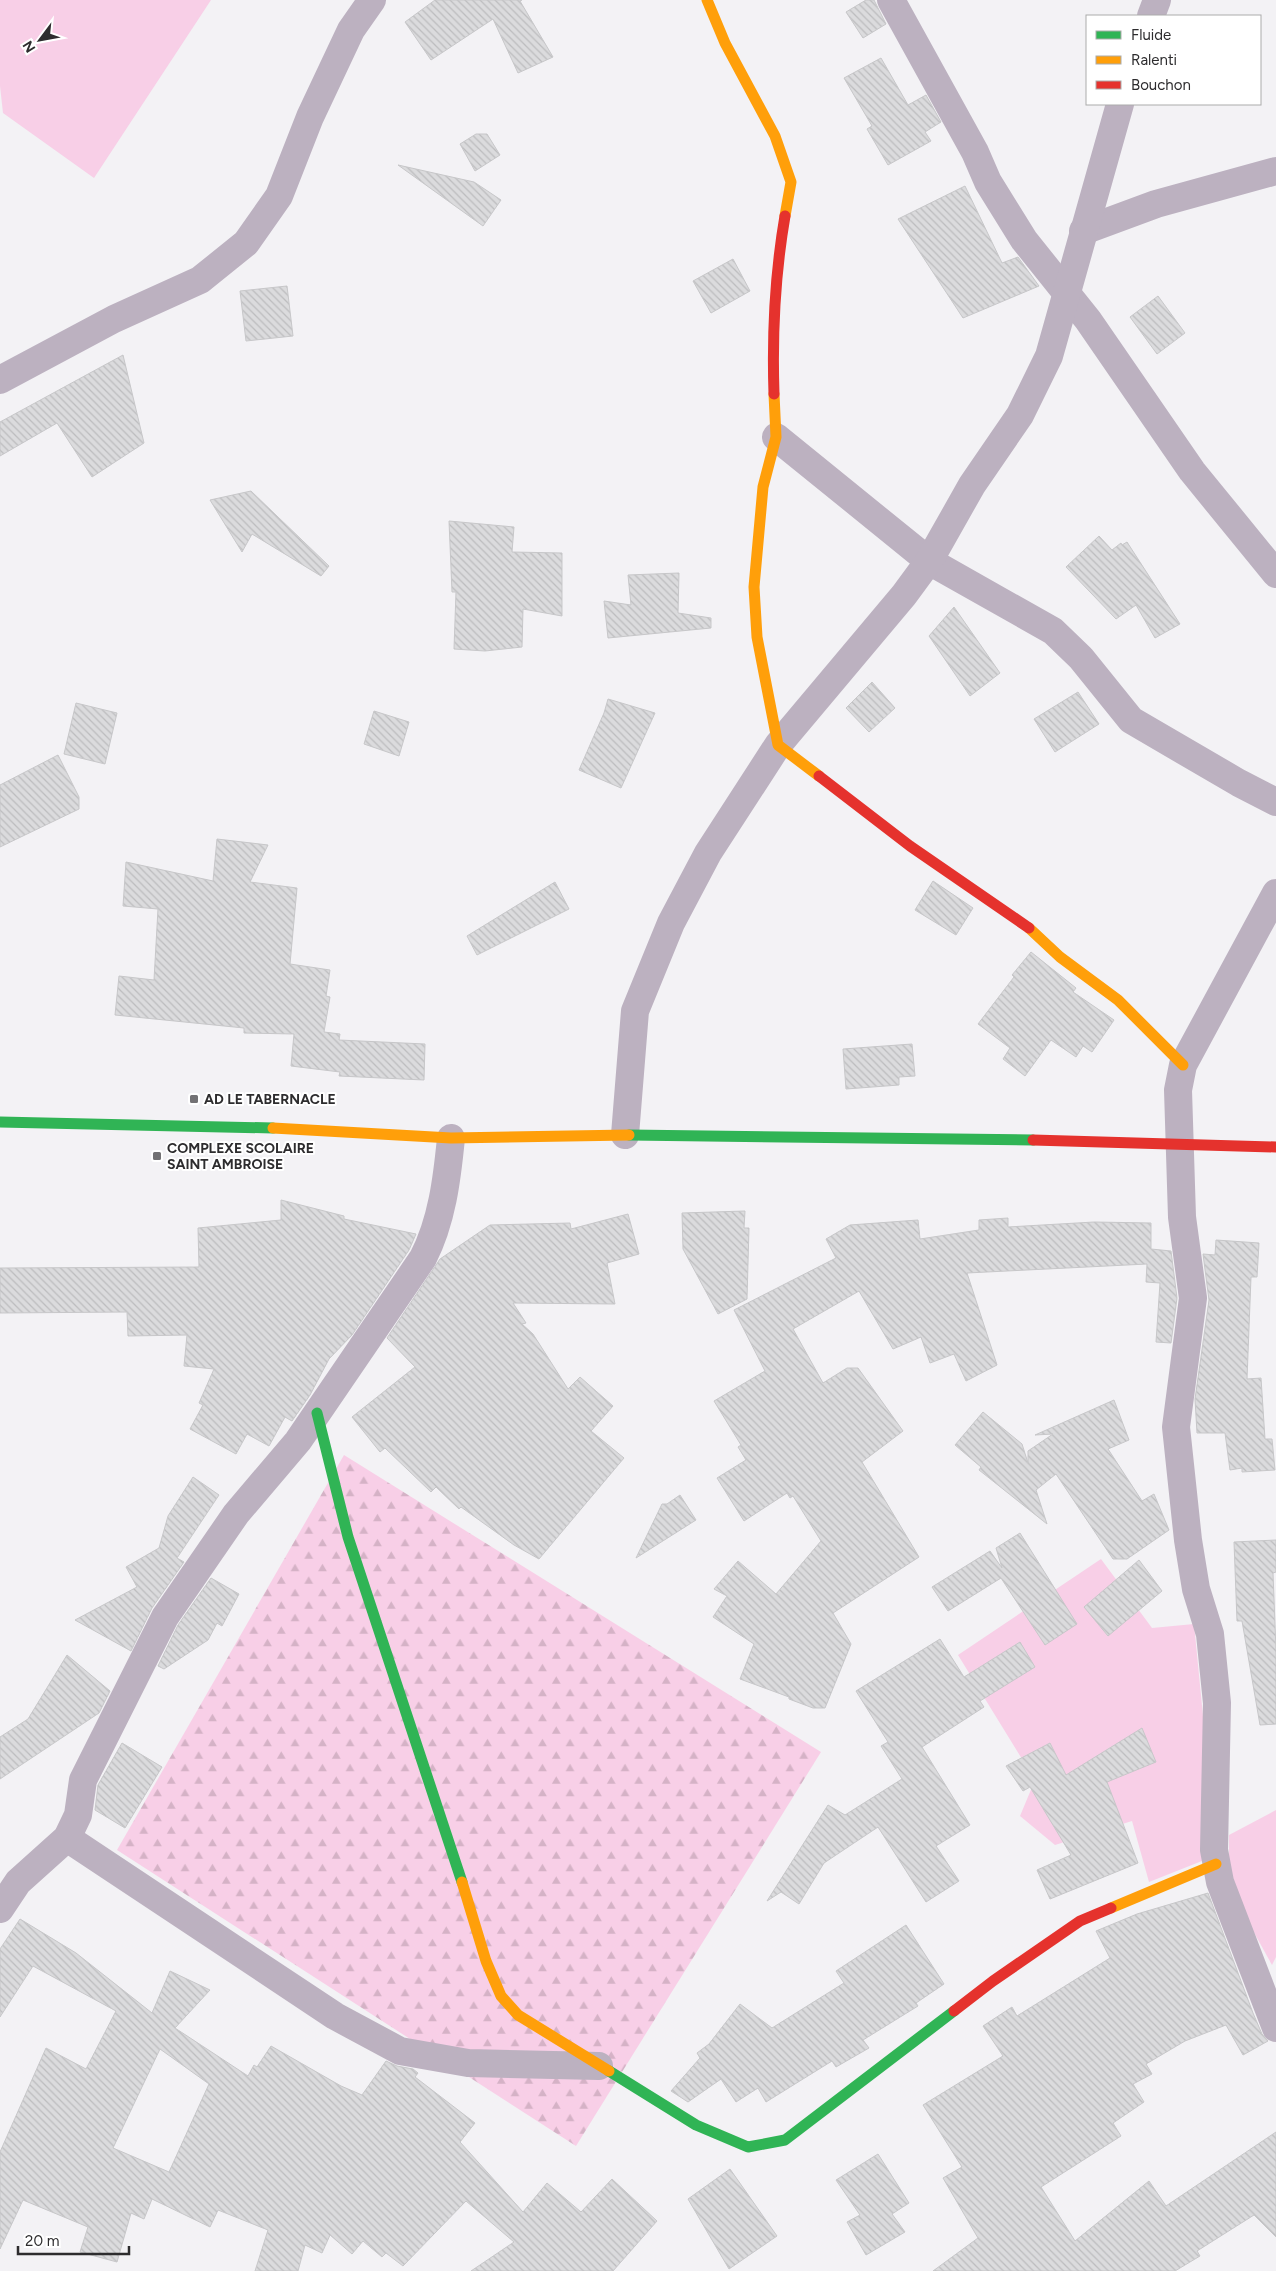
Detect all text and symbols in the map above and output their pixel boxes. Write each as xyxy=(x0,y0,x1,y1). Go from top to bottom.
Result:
north arrow xyxy=(15,15,65,65)
legend xyxy=(1086,15,1261,105)
text: Fluide xyxy=(1131,26,1171,44)
text: N xyxy=(19,38,39,56)
text: Ralenti xyxy=(1131,51,1177,69)
text: Bouchon xyxy=(1131,76,1191,94)
place label: AD LE TABERNACLE xyxy=(204,1091,336,1108)
marker: AD LE TABERNACLE xyxy=(188,1093,200,1105)
place label: COMPLEXE SCOLAIRE SAINT AMBROISE xyxy=(167,1140,314,1173)
marker: COMPLEXE SCOLAIRE SAINT AMBROISE xyxy=(151,1150,163,1162)
scale bar xyxy=(18,2224,129,2256)
text: 20 m xyxy=(25,2232,59,2250)

